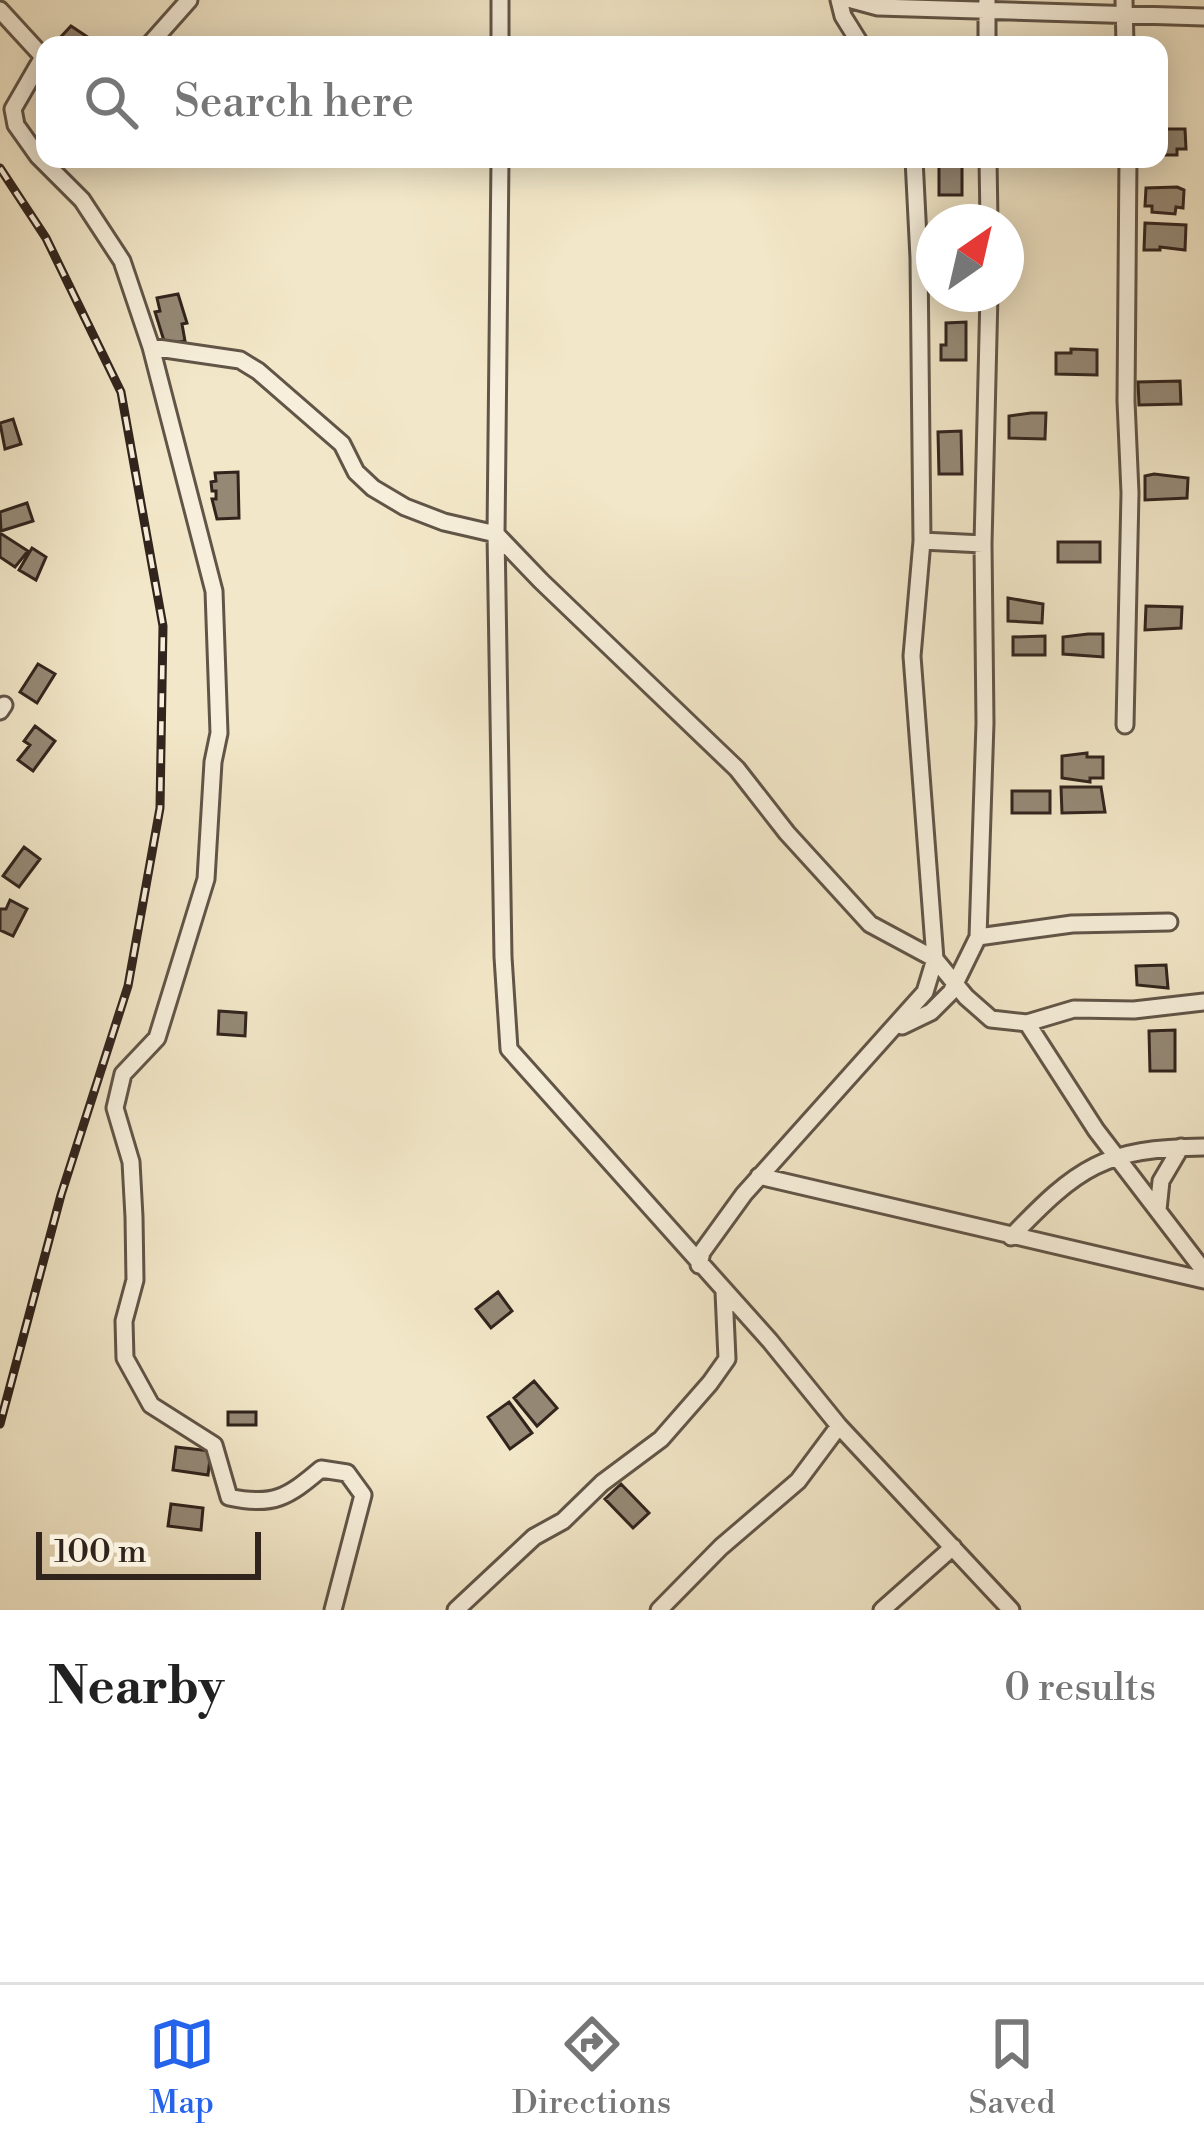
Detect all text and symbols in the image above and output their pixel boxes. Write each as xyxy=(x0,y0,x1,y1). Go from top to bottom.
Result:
search box xyxy=(36,36,1168,168)
icon: search xyxy=(78,69,144,135)
text: Search here xyxy=(174,74,414,131)
north arrow xyxy=(916,204,1024,312)
scale bar xyxy=(36,1526,261,1579)
text: 100 m xyxy=(54,1532,147,1573)
text: Nearby xyxy=(48,1656,224,1720)
text: 0 results xyxy=(1004,1664,1156,1713)
tab: Map xyxy=(149,2011,215,2124)
tab: Directions xyxy=(512,2011,671,2124)
tab: Saved xyxy=(969,2011,1055,2124)

